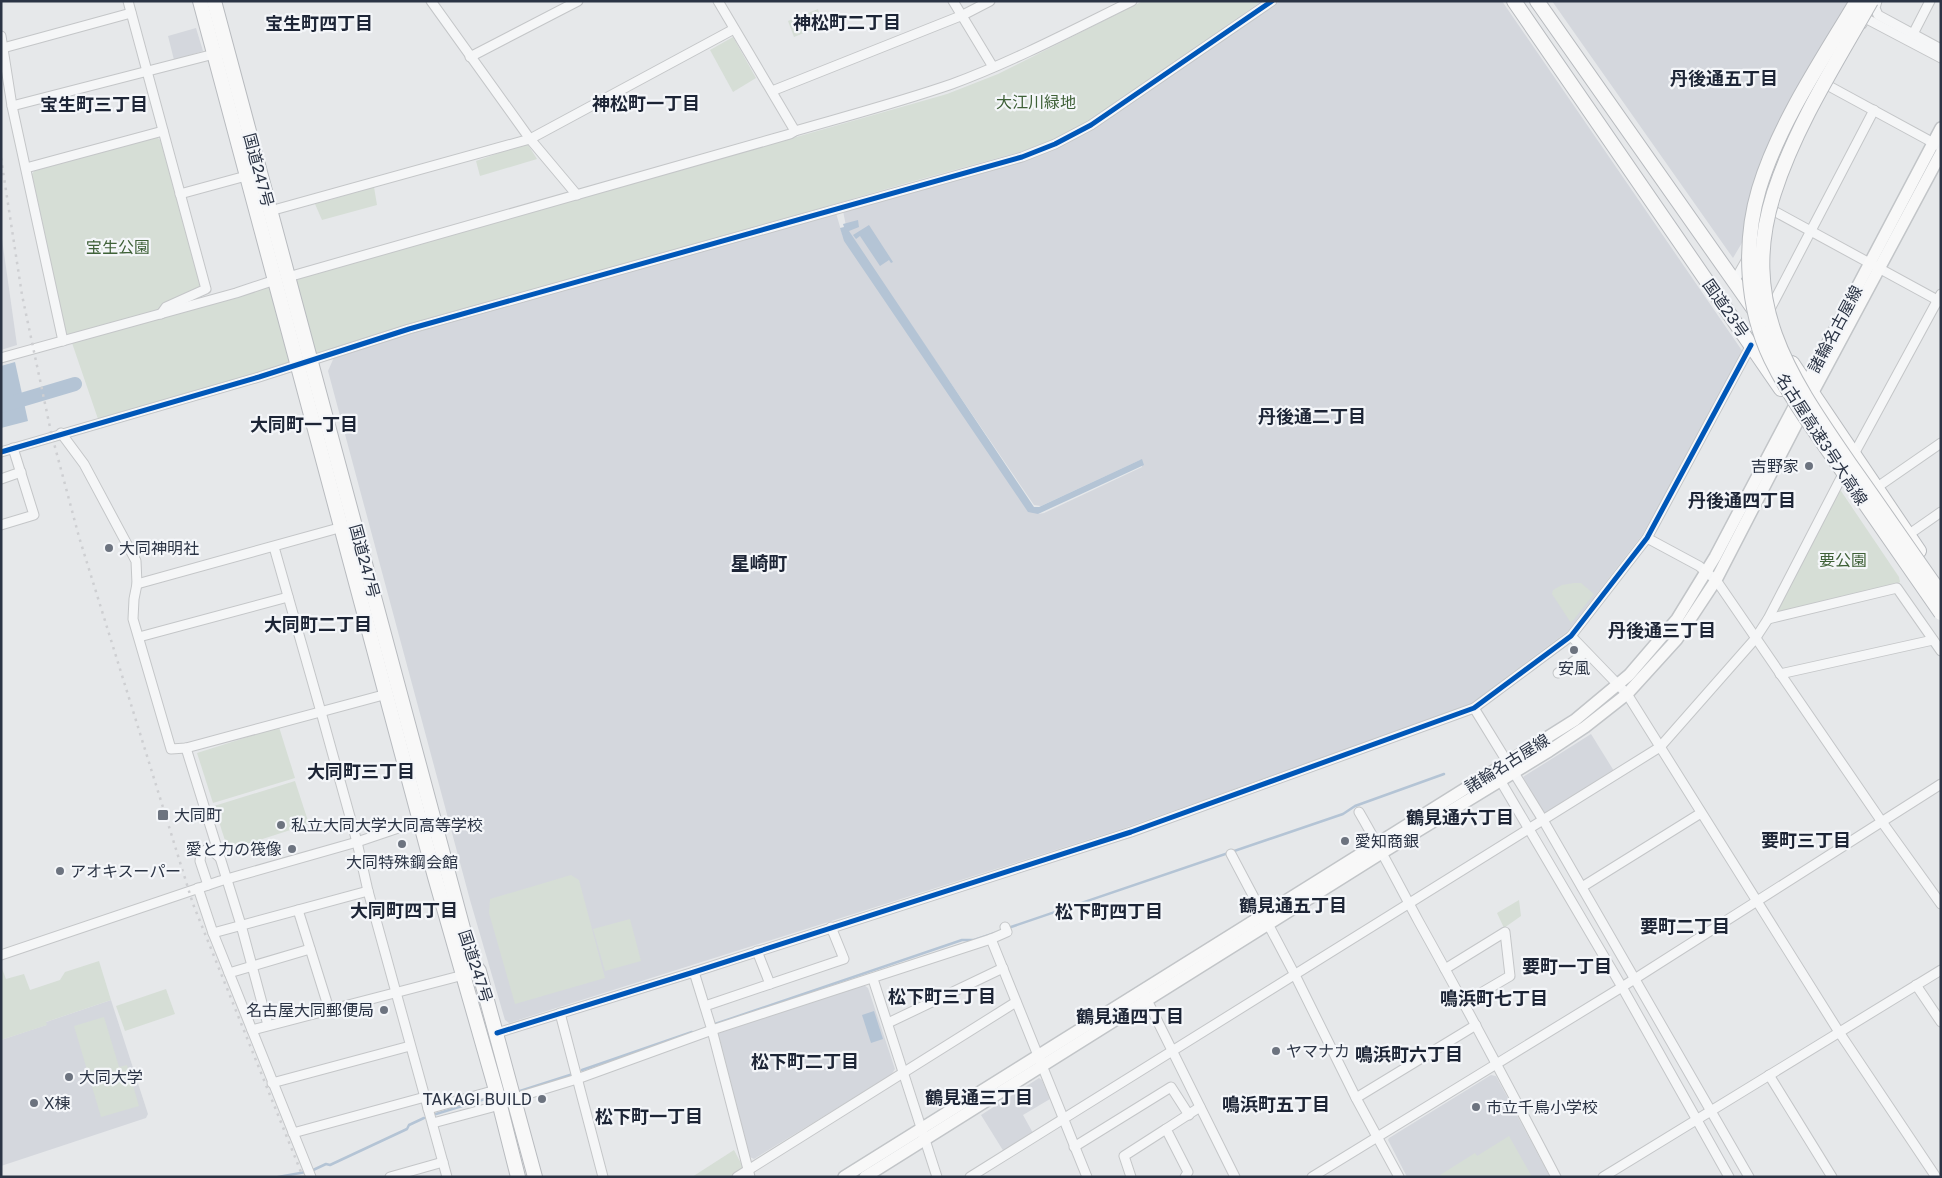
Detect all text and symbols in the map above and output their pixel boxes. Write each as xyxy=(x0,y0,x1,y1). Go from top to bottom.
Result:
district label: 神松町二丁目 xyxy=(793,11,901,33)
district label: 宝生町四丁目 xyxy=(265,12,373,34)
district label: 丹後通五丁目 xyxy=(1670,67,1778,89)
district label: 神松町一丁目 xyxy=(592,92,700,114)
park label: 大江川緑地 xyxy=(996,92,1076,112)
district label: 宝生町三丁目 xyxy=(40,93,148,115)
street label: 国道247号 xyxy=(240,131,278,209)
park label: 宝生公園 xyxy=(86,237,150,257)
street label: 国道23号 xyxy=(1699,275,1753,341)
street label: 諸輪名古屋線 xyxy=(1804,282,1866,376)
street label: 名古屋高速3号大高線 xyxy=(1772,369,1872,509)
district label: 丹後通二丁目 xyxy=(1258,405,1366,427)
district label: 大同町一丁目 xyxy=(250,413,358,435)
place label: 吉野家 xyxy=(1751,456,1799,476)
marker: 吉野家 xyxy=(1803,460,1815,472)
district label: 丹後通四丁目 xyxy=(1688,489,1796,511)
street label: 国道247号 xyxy=(346,522,384,600)
place label: 大同神明社 xyxy=(119,538,199,558)
marker: 大同神明社 xyxy=(103,542,115,554)
park label: 要公園 xyxy=(1819,550,1867,570)
district label: 星崎町 xyxy=(730,551,788,574)
district label: 大同町二丁目 xyxy=(264,613,372,635)
district label: 丹後通三丁目 xyxy=(1608,619,1716,641)
marker: 安風 xyxy=(1568,644,1580,656)
place label: 安風 xyxy=(1558,658,1590,678)
street label: 諸輪名古屋線 xyxy=(1461,729,1553,797)
district label: 大同町三丁目 xyxy=(307,760,415,782)
place label: 大同町 xyxy=(174,805,222,825)
district label: 鶴見通六丁目 xyxy=(1406,806,1514,828)
marker: 大同町 xyxy=(156,808,170,822)
place label: 私立大同大学大同高等学校 xyxy=(291,815,483,835)
marker: 私立大同大学大同高等学校 xyxy=(275,819,287,831)
district label: 要町三丁目 xyxy=(1761,829,1851,851)
place label: 愛知商銀 xyxy=(1355,831,1419,851)
marker: 愛知商銀 xyxy=(1339,835,1351,847)
marker: 大同特殊鋼会館 xyxy=(396,838,408,850)
place label: 愛と力の筏像 xyxy=(186,839,282,859)
marker: 愛と力の筏像 xyxy=(286,843,298,855)
place label: 大同特殊鋼会館 xyxy=(346,852,458,872)
place label: アオキスーパー xyxy=(70,861,181,881)
marker: アオキスーパー xyxy=(54,865,66,877)
district label: 鶴見通五丁目 xyxy=(1239,894,1347,916)
district label: 大同町四丁目 xyxy=(350,899,458,921)
district label: 松下町四丁目 xyxy=(1055,900,1163,922)
district label: 要町二丁目 xyxy=(1640,915,1730,937)
street label: 国道247号 xyxy=(455,927,497,1005)
district label: 要町一丁目 xyxy=(1522,955,1612,977)
district label: 松下町三丁目 xyxy=(888,985,996,1007)
district label: 鳴浜町七丁目 xyxy=(1440,987,1548,1009)
place label: 名古屋大同郵便局 xyxy=(246,1000,374,1020)
marker: 名古屋大同郵便局 xyxy=(378,1004,390,1016)
district label: 鶴見通四丁目 xyxy=(1076,1005,1184,1027)
place label: ヤマナカ xyxy=(1286,1041,1350,1061)
district label: 鳴浜町六丁目 xyxy=(1355,1043,1463,1065)
marker: ヤマナカ xyxy=(1270,1045,1282,1057)
district label: 松下町二丁目 xyxy=(751,1050,859,1072)
place label: 大同大学 xyxy=(79,1067,143,1087)
marker: 大同大学 xyxy=(63,1071,75,1083)
district label: 鶴見通三丁目 xyxy=(925,1086,1033,1108)
place label: TAKAGI BUILD xyxy=(423,1089,532,1109)
place label: X棟 xyxy=(44,1093,71,1113)
marker: TAKAGI BUILD xyxy=(536,1093,548,1105)
district label: 鳴浜町五丁目 xyxy=(1222,1093,1330,1115)
marker: X棟 xyxy=(28,1097,40,1109)
place label: 市立千鳥小学校 xyxy=(1486,1097,1598,1117)
marker: 市立千鳥小学校 xyxy=(1470,1101,1482,1113)
district label: 松下町一丁目 xyxy=(595,1105,703,1127)

